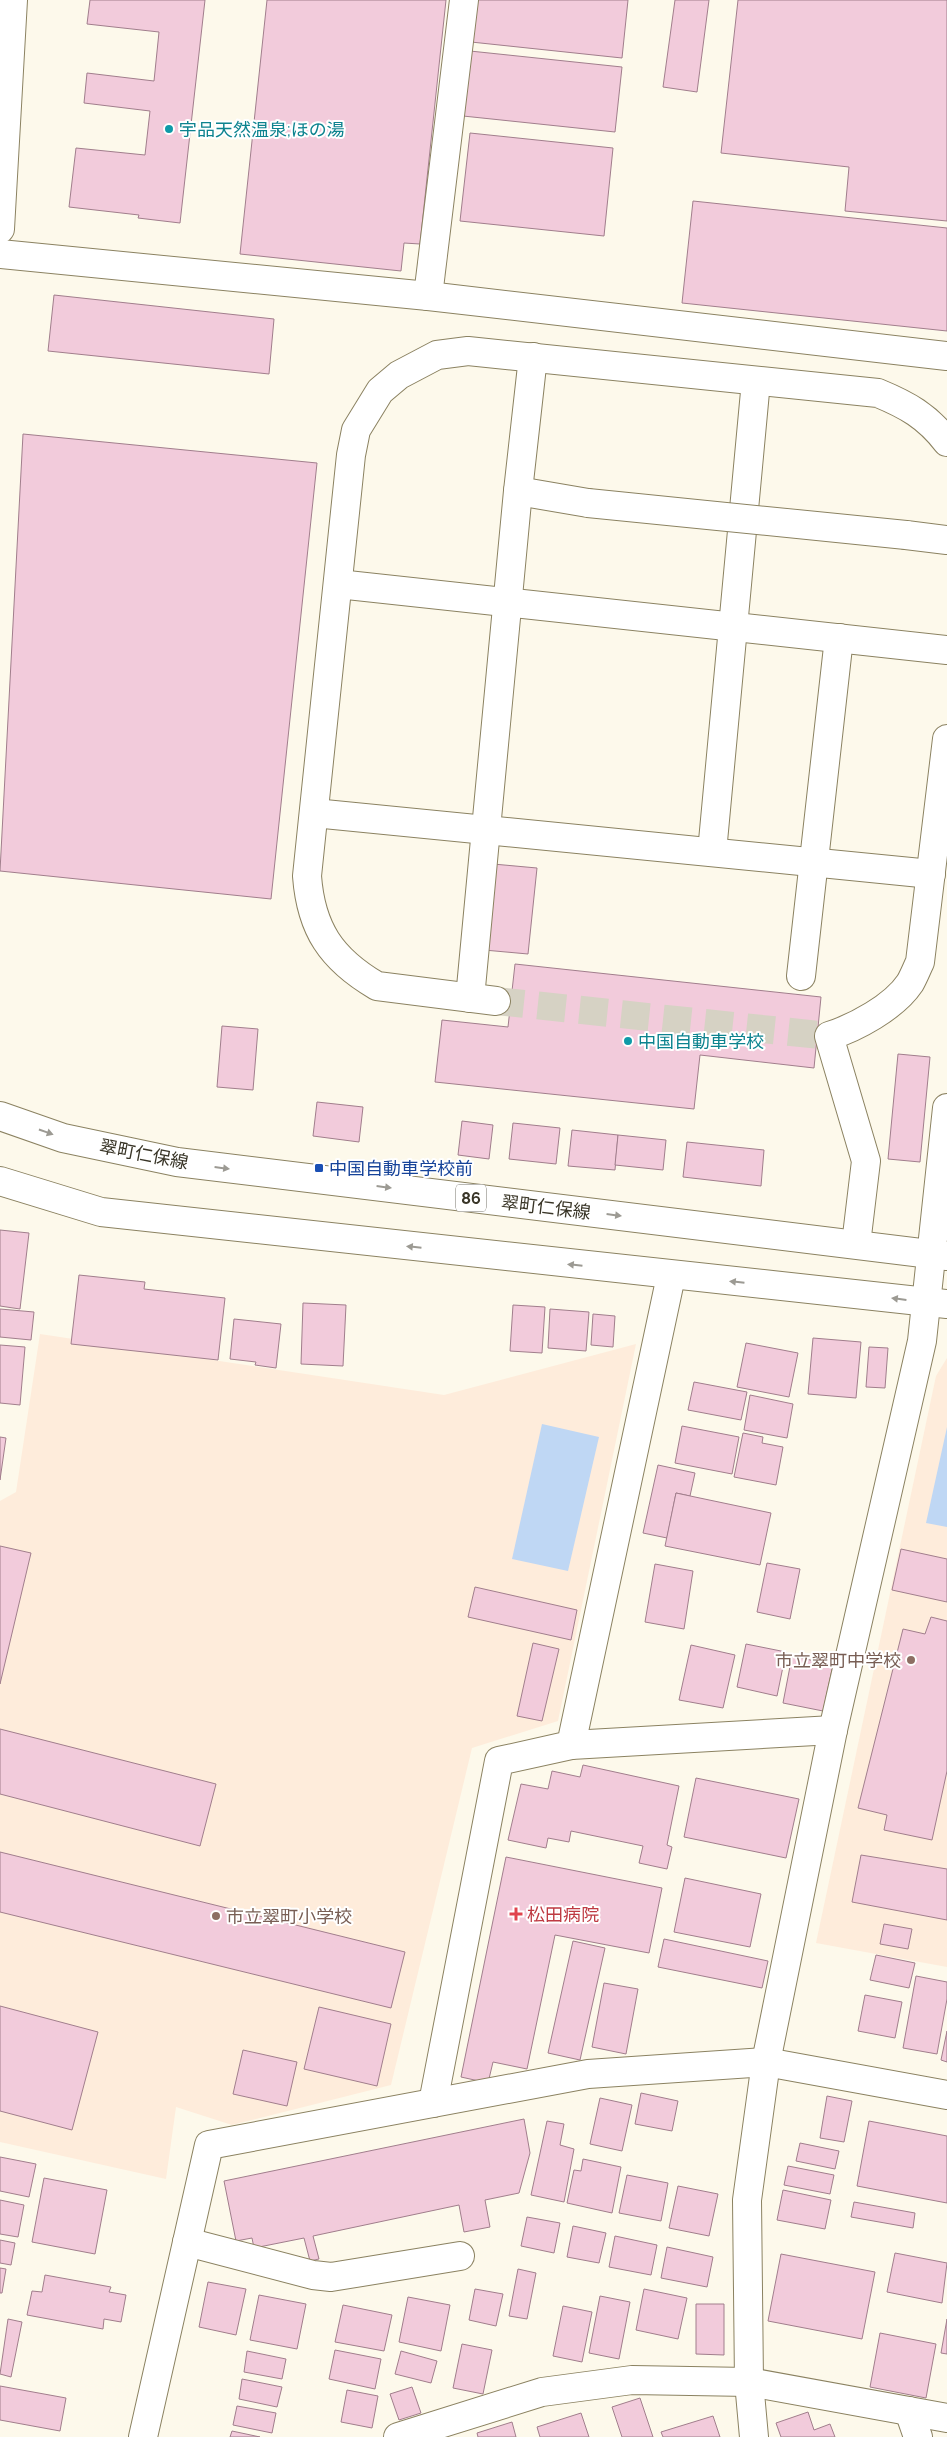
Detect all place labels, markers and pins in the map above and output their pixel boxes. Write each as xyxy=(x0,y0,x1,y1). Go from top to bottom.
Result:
place label: 宇品天然温泉;ほの湯 xyxy=(179,119,345,140)
marker: 宇品天然温泉;ほの湯 xyxy=(163,123,175,135)
place label: 中国自動車学校 xyxy=(638,1031,764,1052)
marker: 中国自動車学校 xyxy=(622,1035,634,1047)
place label: 中国自動車学校前 xyxy=(329,1158,473,1179)
marker: 中国自動車学校前 xyxy=(313,1162,325,1174)
place label: 市立翠町中学校 xyxy=(775,1650,901,1671)
marker: 市立翠町中学校 xyxy=(905,1654,917,1666)
place label: 松田病院 xyxy=(527,1904,599,1925)
place label: 市立翠町小学校 xyxy=(226,1906,352,1927)
marker: 松田病院 xyxy=(509,1907,523,1921)
marker: 市立翠町小学校 xyxy=(210,1910,222,1922)

